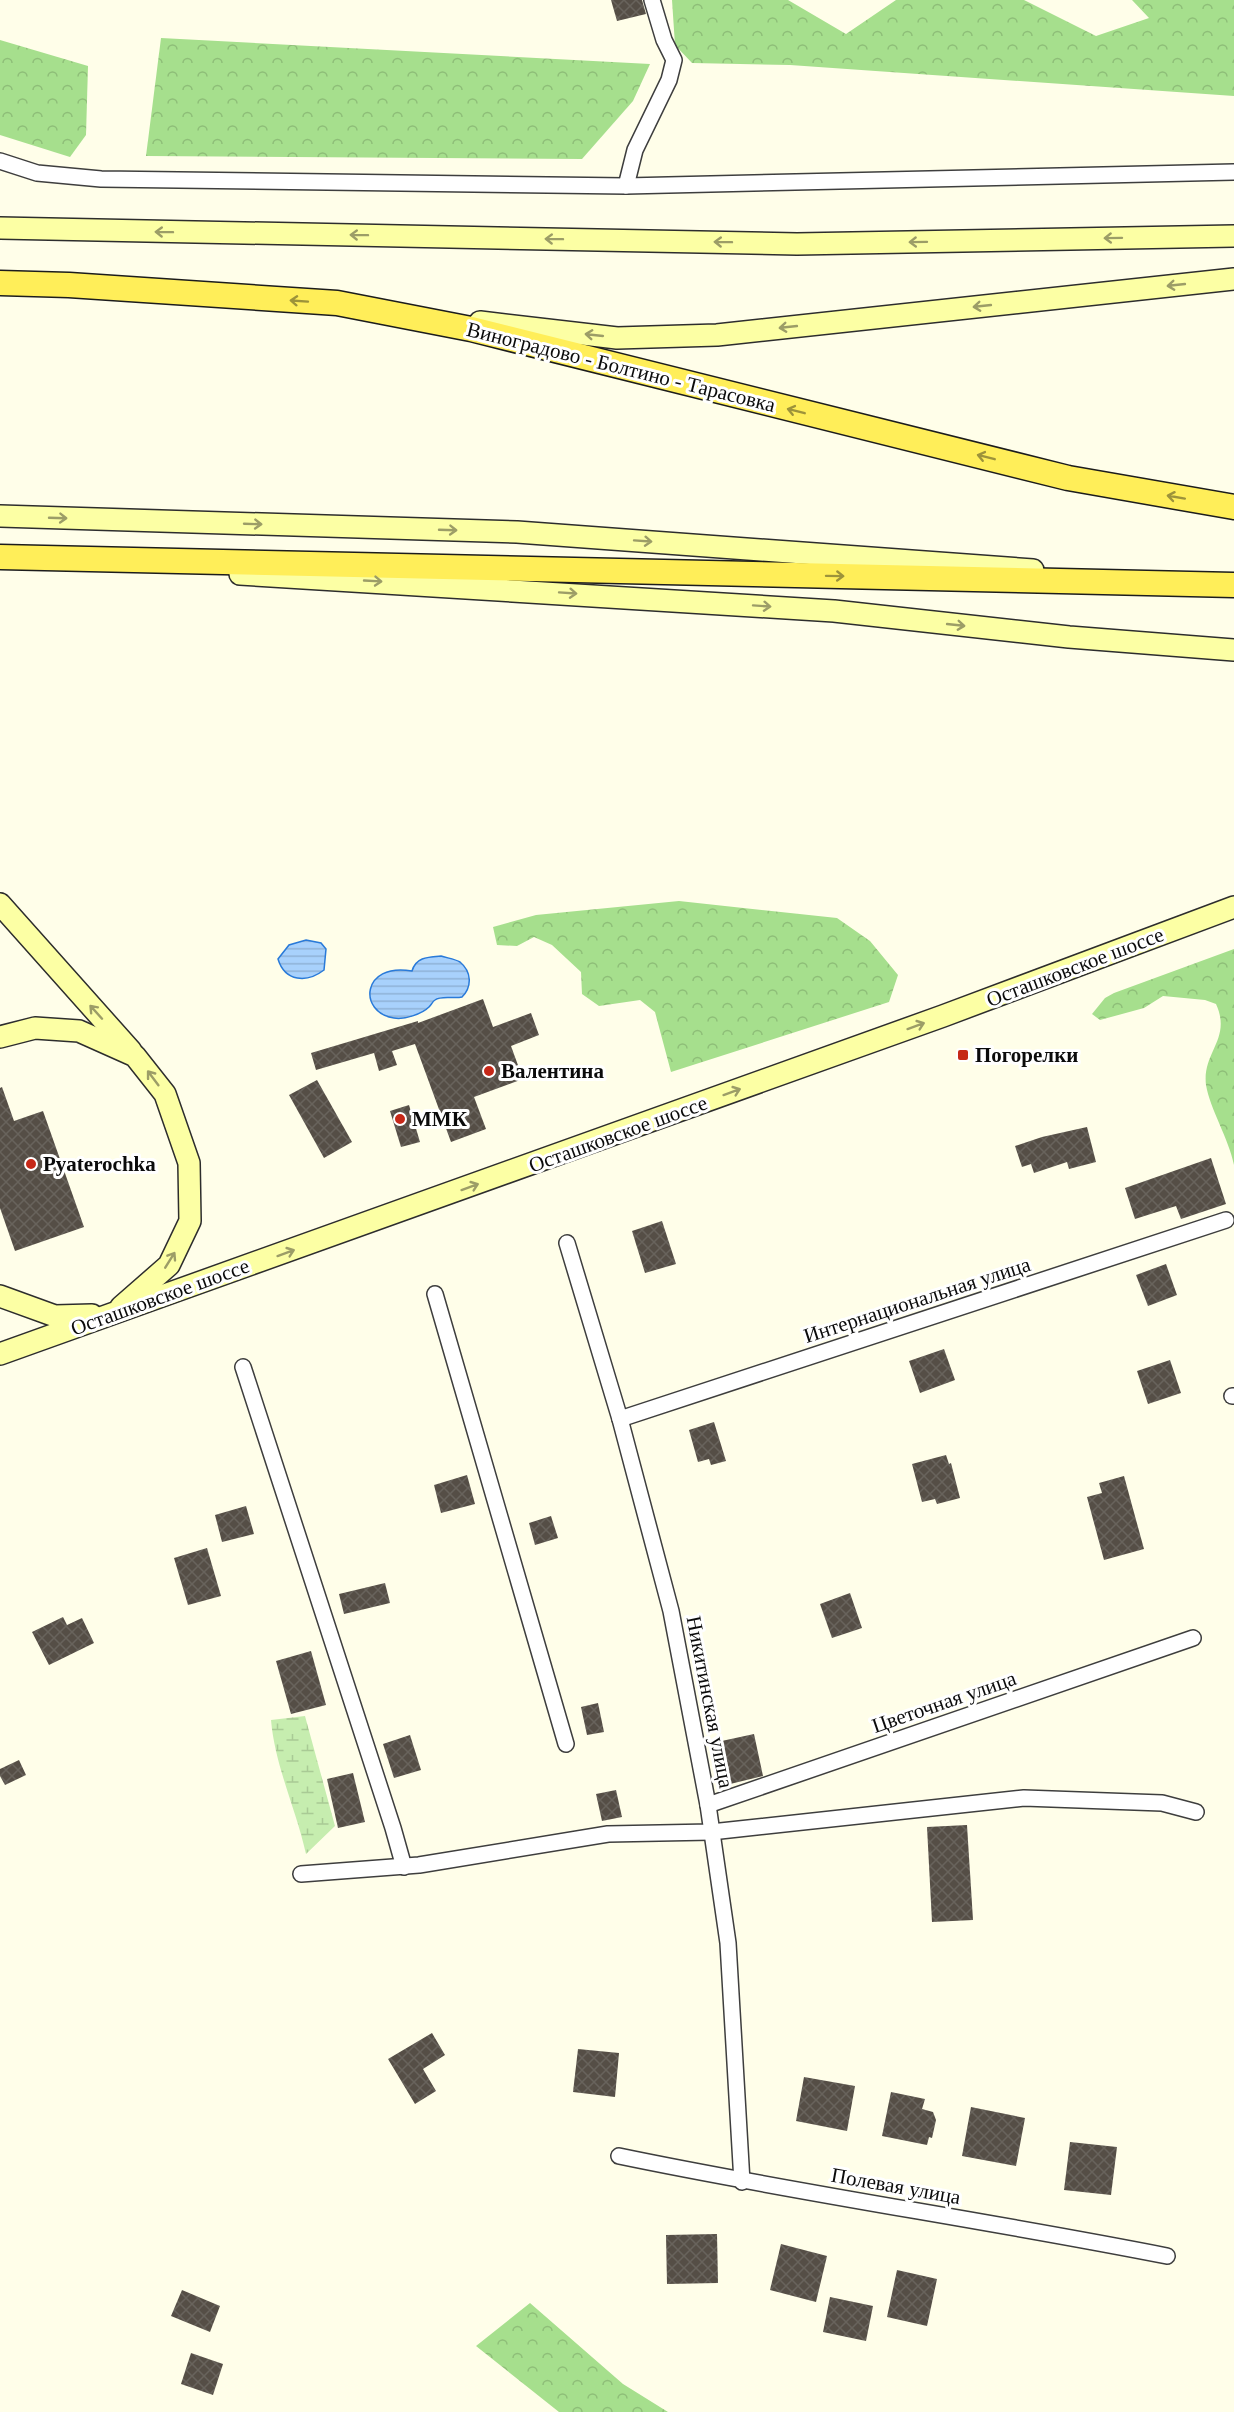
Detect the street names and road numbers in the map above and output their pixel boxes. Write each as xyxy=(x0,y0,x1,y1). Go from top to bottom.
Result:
street label: Виноградово - Болтино - Тарасовка xyxy=(464,317,778,417)
street label: Осташковское шоссе xyxy=(983,922,1167,1012)
street label: Осташковское шоссе xyxy=(526,1091,710,1177)
street label: Интернациональная улица xyxy=(801,1252,1034,1348)
street label: Осташковское шоссе xyxy=(68,1254,252,1340)
street label: Никитинская улица xyxy=(682,1614,739,1791)
street label: Цветочная улица xyxy=(869,1666,1020,1738)
street label: Полевая улица xyxy=(829,2163,963,2209)

